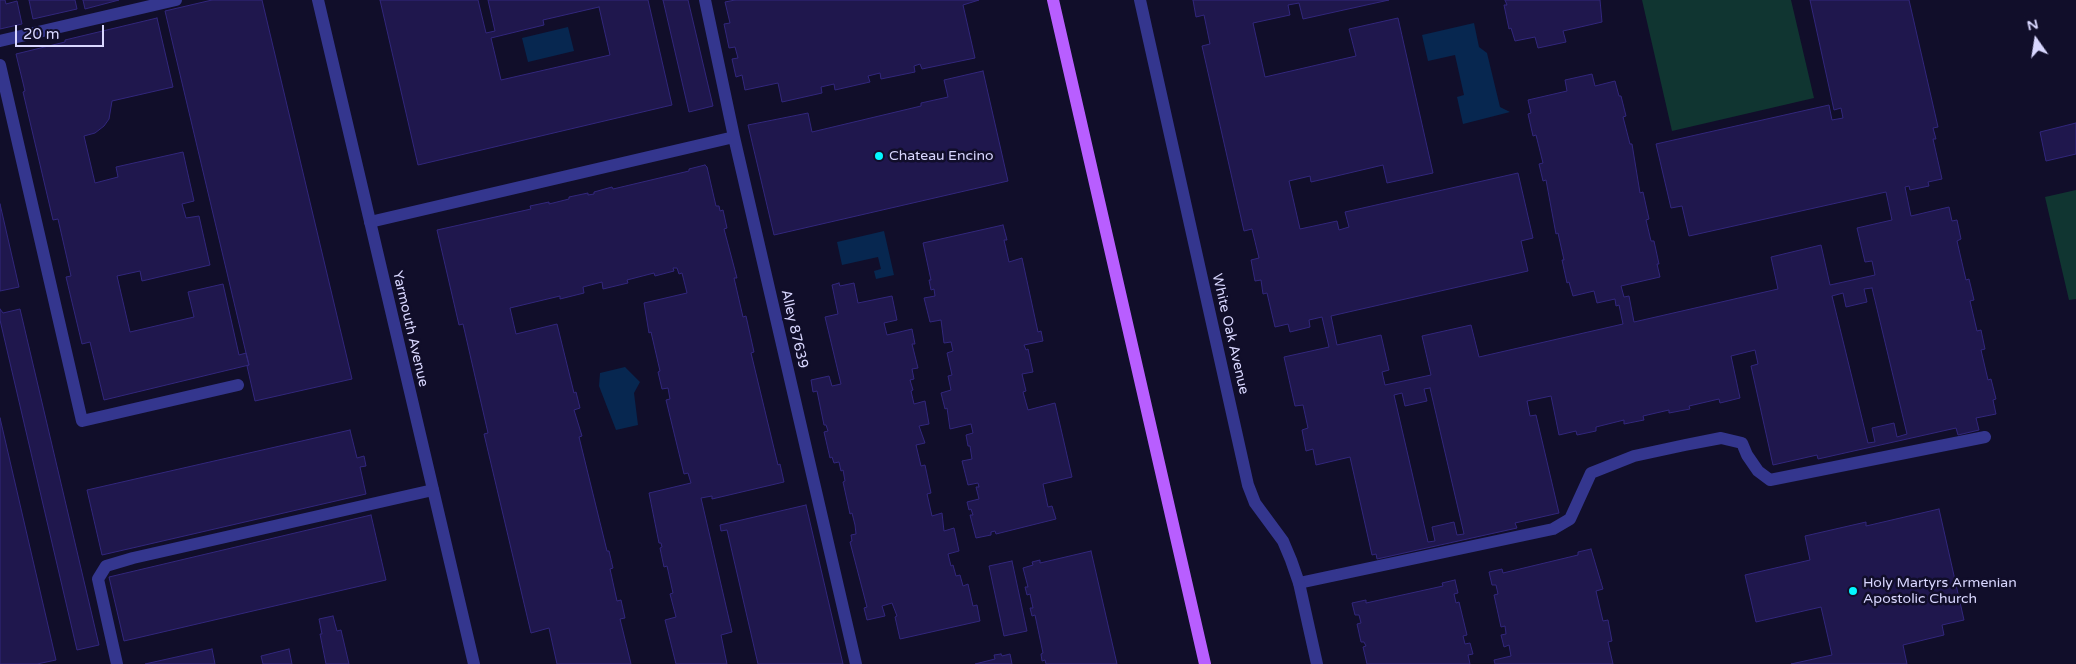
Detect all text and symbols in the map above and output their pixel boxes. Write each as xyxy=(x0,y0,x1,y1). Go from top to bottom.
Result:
scale bar xyxy=(18,15,106,47)
north arrow xyxy=(2011,15,2061,65)
text: N xyxy=(2025,15,2040,34)
text: 20 m xyxy=(23,25,60,43)
place label: Chateau Encino xyxy=(889,148,993,164)
marker: Chateau Encino xyxy=(873,150,885,162)
street label: Yarmouth Avenue xyxy=(388,269,432,389)
street label: White Oak Avenue xyxy=(1208,272,1252,396)
street label: Alley 87639 xyxy=(777,288,811,370)
place label: Holy Martyrs Armenian Apostolic Church xyxy=(1863,575,2017,608)
marker: Holy Martyrs Armenian Apostolic Church xyxy=(1847,585,1859,597)

